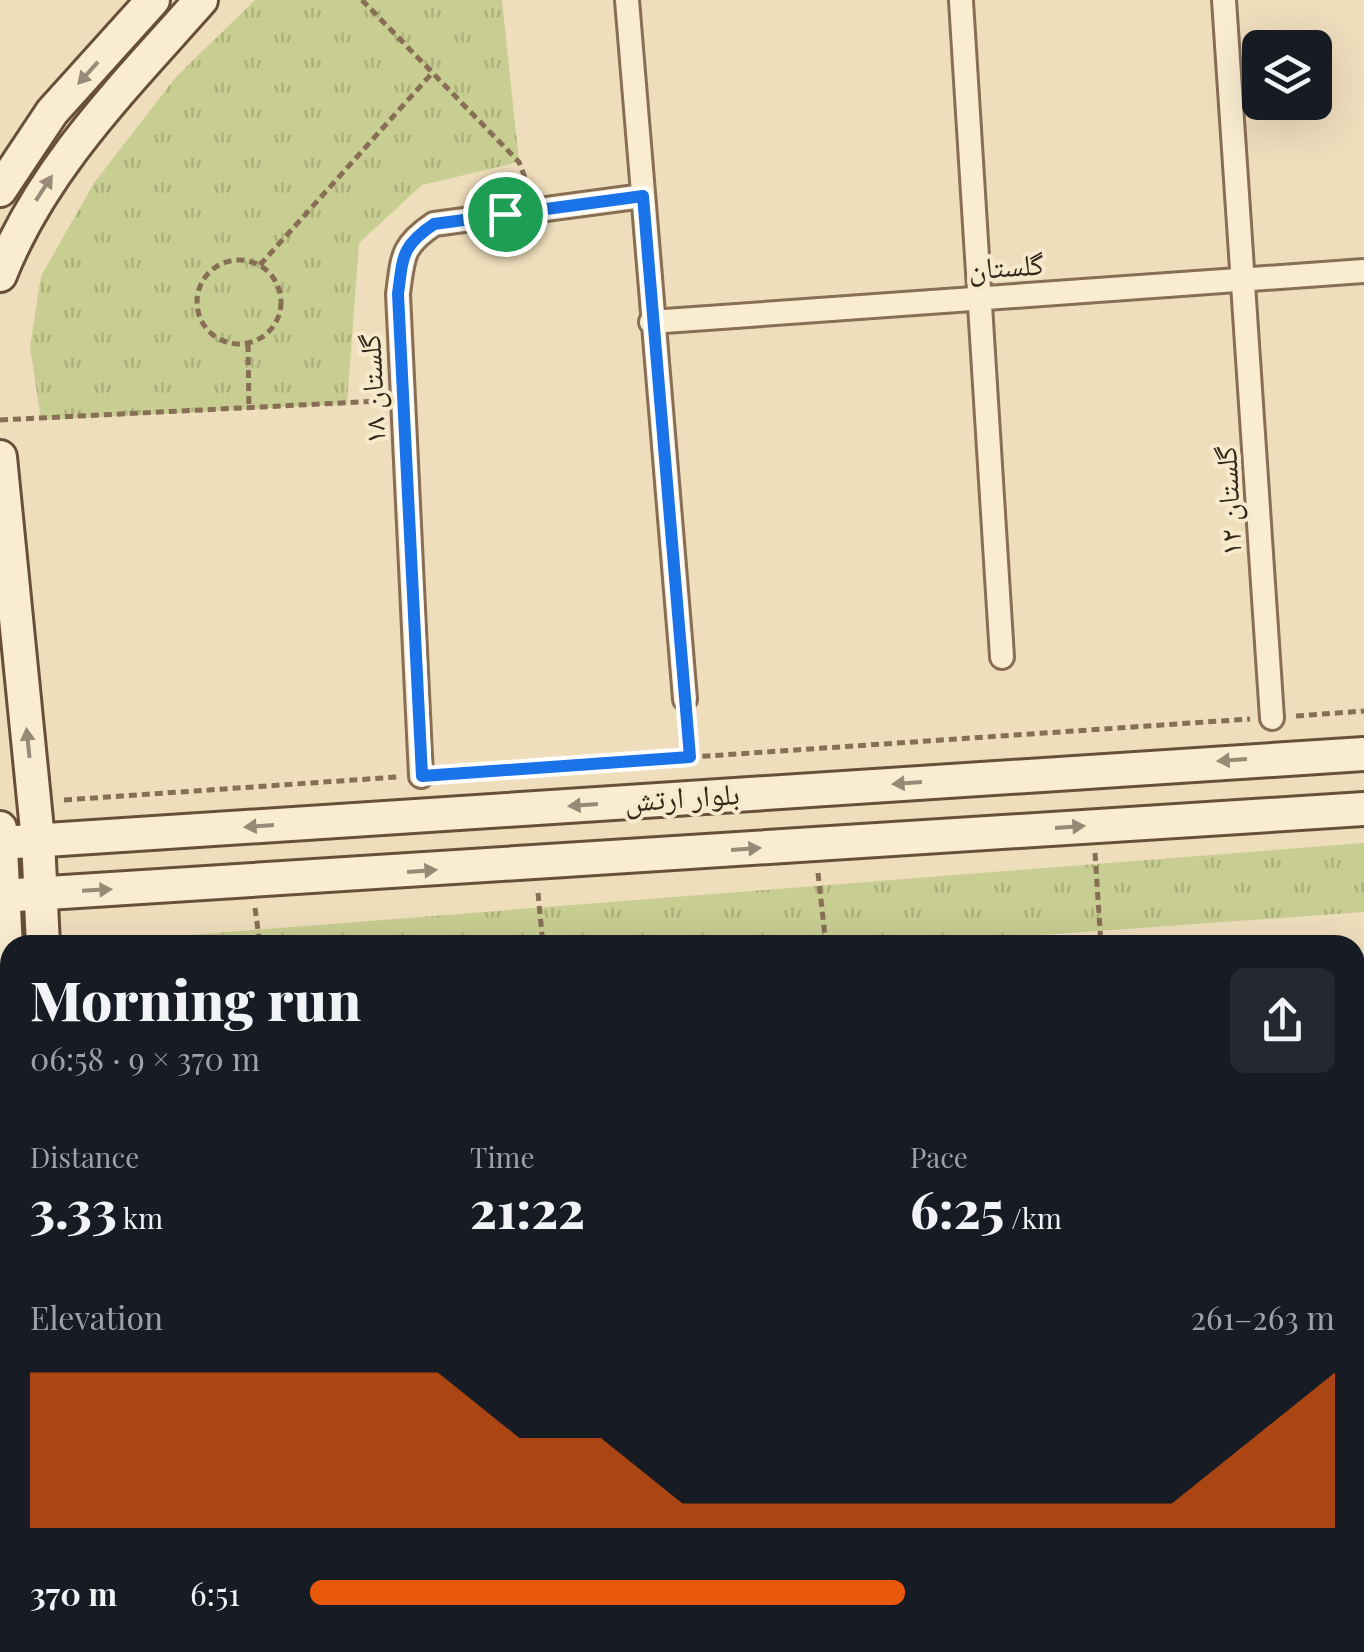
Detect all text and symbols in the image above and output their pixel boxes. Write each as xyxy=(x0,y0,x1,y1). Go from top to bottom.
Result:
map controls xyxy=(1242,30,1332,120)
button: layers xyxy=(1242,30,1332,120)
one-way arrow xyxy=(77,60,99,85)
pin xyxy=(463,172,548,257)
one-way arrow xyxy=(34,174,52,202)
icon: arrive xyxy=(478,187,533,242)
street label: گلستان xyxy=(967,242,1045,288)
street label: گلستان ۱۸ xyxy=(348,333,394,445)
street label: گلستان ۱۲ xyxy=(1204,445,1250,557)
one-way arrow xyxy=(20,727,36,758)
one-way arrow xyxy=(1215,752,1247,768)
street label: بلوار ارتش xyxy=(623,772,741,820)
one-way arrow xyxy=(891,775,923,791)
one-way arrow xyxy=(567,797,599,813)
one-way arrow xyxy=(242,818,274,834)
one-way arrow xyxy=(1055,819,1087,835)
one-way arrow xyxy=(731,841,762,857)
one-way arrow xyxy=(406,863,438,879)
one-way arrow xyxy=(82,882,114,898)
text: Morning run xyxy=(30,961,361,1035)
button: share xyxy=(1230,968,1335,1073)
text: 06:58 · 9 × 370 m xyxy=(30,1036,260,1079)
text: Distance xyxy=(30,1138,139,1175)
text: Time xyxy=(470,1138,535,1175)
text: Pace xyxy=(910,1138,968,1175)
text: 3.33 xyxy=(30,1175,117,1242)
text: 21:22 xyxy=(470,1175,585,1242)
text: 6:25 xyxy=(910,1175,1004,1242)
text: km xyxy=(117,1199,163,1236)
text: /km xyxy=(1004,1199,1062,1236)
text: Elevation xyxy=(30,1295,163,1338)
text: 261–263 m xyxy=(1191,1295,1335,1338)
text: 370 m xyxy=(30,1571,117,1614)
text: 6:51 xyxy=(190,1571,240,1614)

